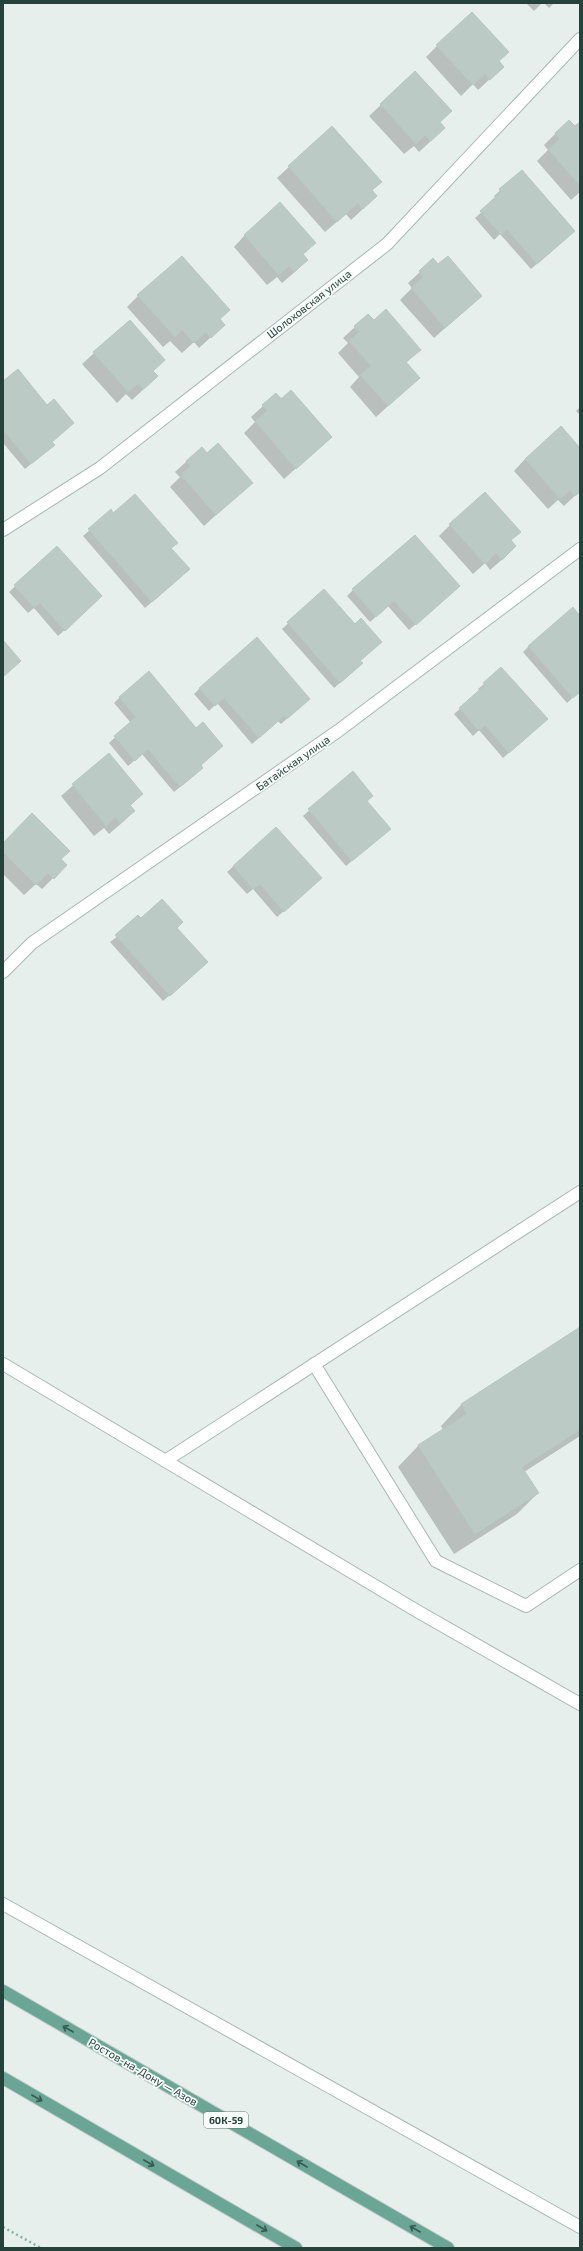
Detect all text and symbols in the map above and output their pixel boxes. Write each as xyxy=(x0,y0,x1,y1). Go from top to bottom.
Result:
street label: Шолоховская улица xyxy=(264,267,354,341)
street label: Батайская улица xyxy=(253,732,333,794)
one-way arrow xyxy=(62,2024,74,2032)
street label: Ростов-на-Дону — Азов xyxy=(86,2035,200,2109)
one-way arrow xyxy=(31,2094,43,2102)
road number: 60К-59 xyxy=(204,2112,248,2128)
one-way arrow xyxy=(296,2159,308,2167)
one-way arrow xyxy=(143,2160,155,2168)
one-way arrow xyxy=(409,2224,421,2232)
one-way arrow xyxy=(256,2225,268,2233)

